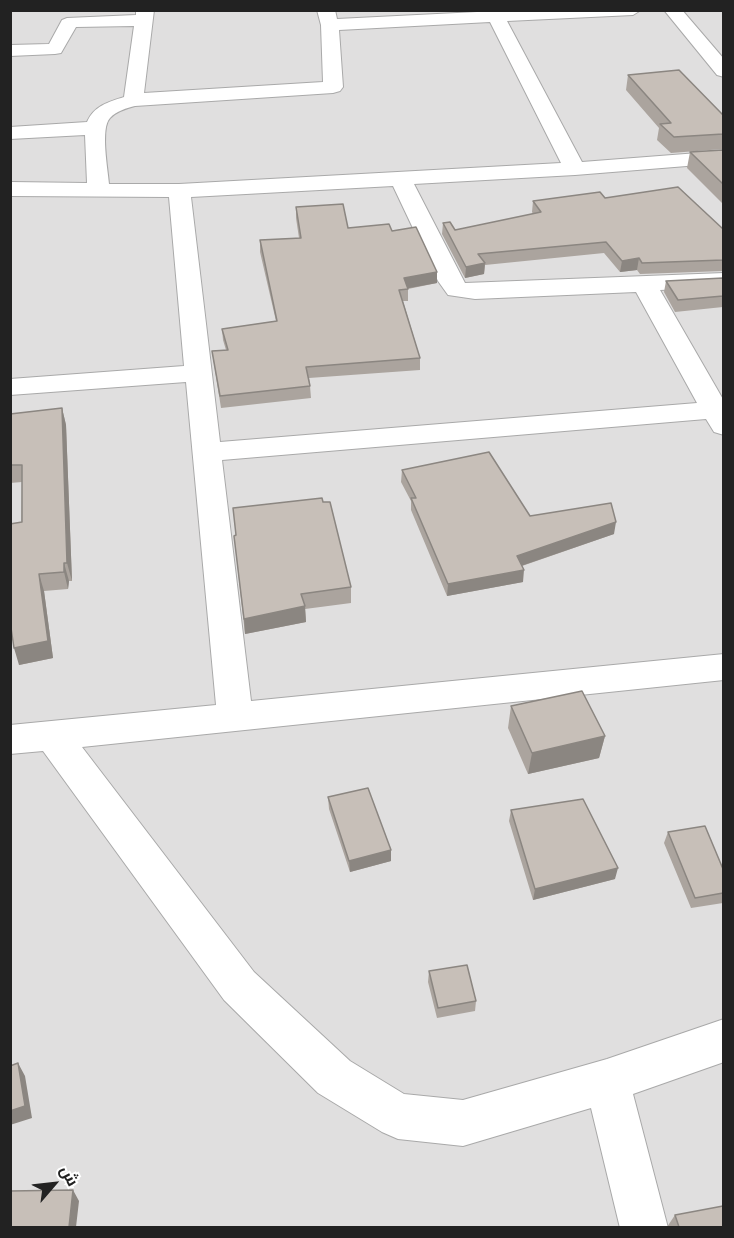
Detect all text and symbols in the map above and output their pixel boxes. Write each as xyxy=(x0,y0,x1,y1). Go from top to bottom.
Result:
north arrow xyxy=(24,1154,84,1214)
text: ش xyxy=(56,1162,84,1189)

